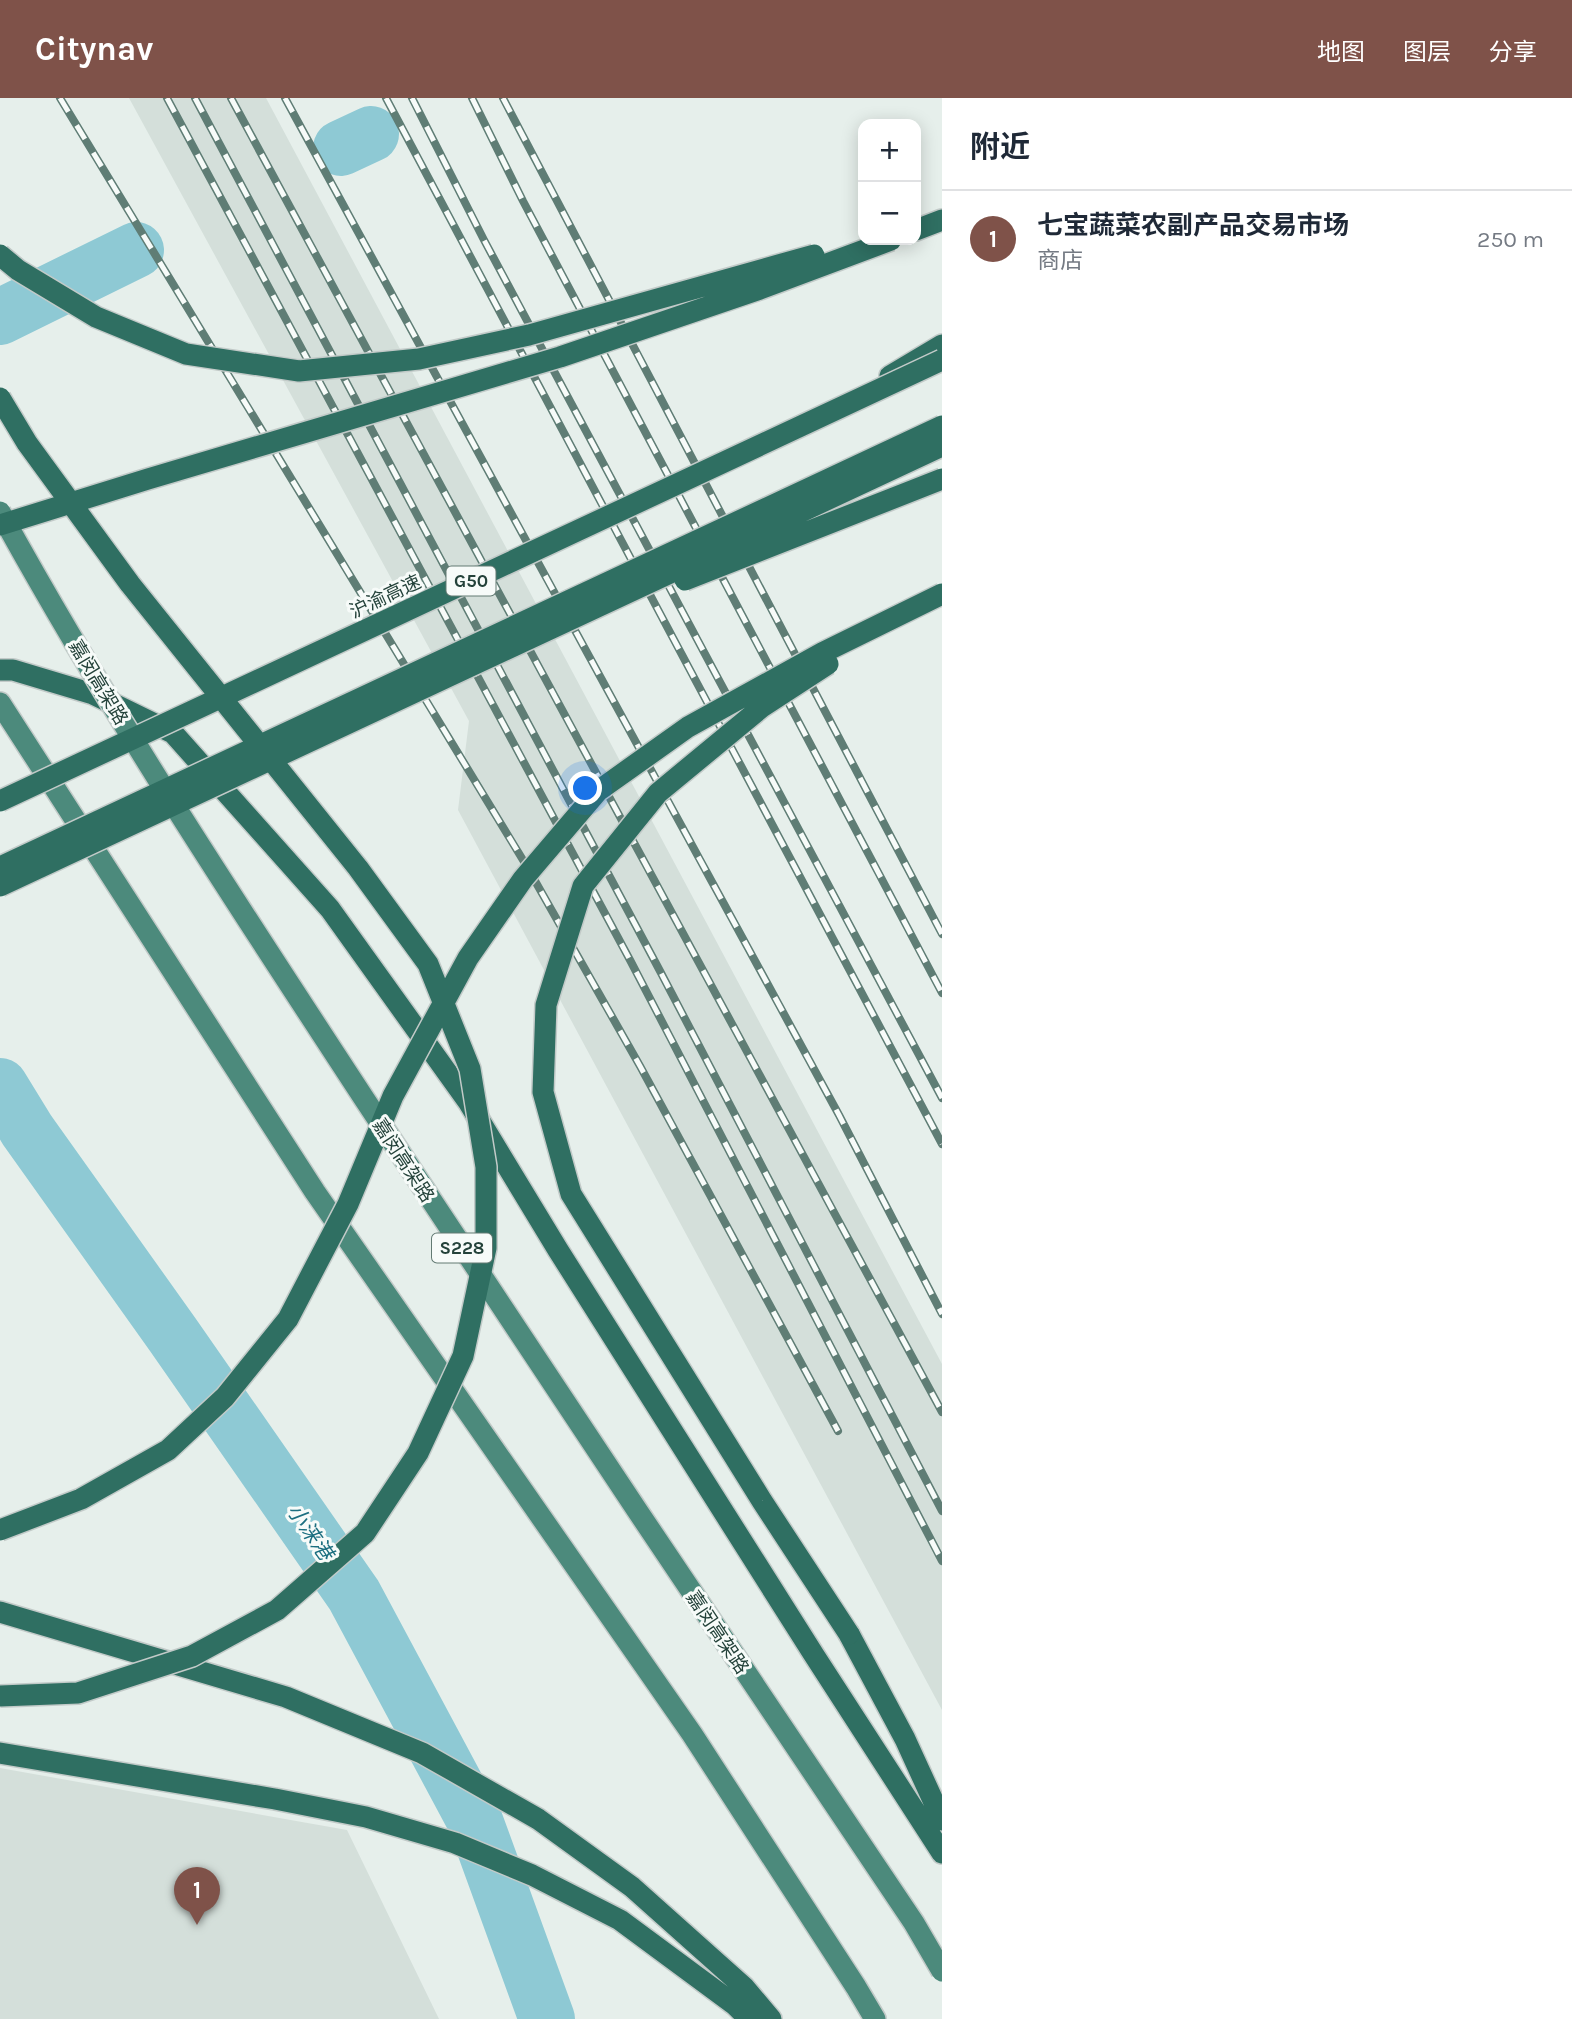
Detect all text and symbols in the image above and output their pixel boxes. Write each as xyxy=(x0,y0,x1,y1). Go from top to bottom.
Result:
text: Citynav xyxy=(35,30,153,68)
text: 地图 xyxy=(1317,38,1365,66)
text: 图层 xyxy=(1403,38,1451,66)
text: 分享 xyxy=(1489,38,1537,66)
map controls xyxy=(858,119,921,245)
button: + xyxy=(858,119,921,182)
text: 附近 xyxy=(970,129,1030,165)
button: − xyxy=(858,182,921,245)
text: 七宝蔬菜农副产品交易市场 xyxy=(1037,210,1349,241)
text: 1 xyxy=(989,226,997,253)
text: 250 m xyxy=(1477,226,1544,253)
text: 商店 xyxy=(1037,247,1083,274)
road number: G50 xyxy=(447,566,496,596)
street label: 沪渝高速 xyxy=(346,571,425,623)
street label: 嘉闵高架路 xyxy=(64,636,132,729)
your location xyxy=(568,771,602,805)
street label: 嘉闵高架路 xyxy=(368,1115,438,1206)
road number: S228 xyxy=(432,1233,492,1262)
water label: 小涞港 xyxy=(282,1499,340,1567)
street label: 嘉闵高架路 xyxy=(681,1587,753,1678)
pin: 1 xyxy=(174,1867,220,1925)

